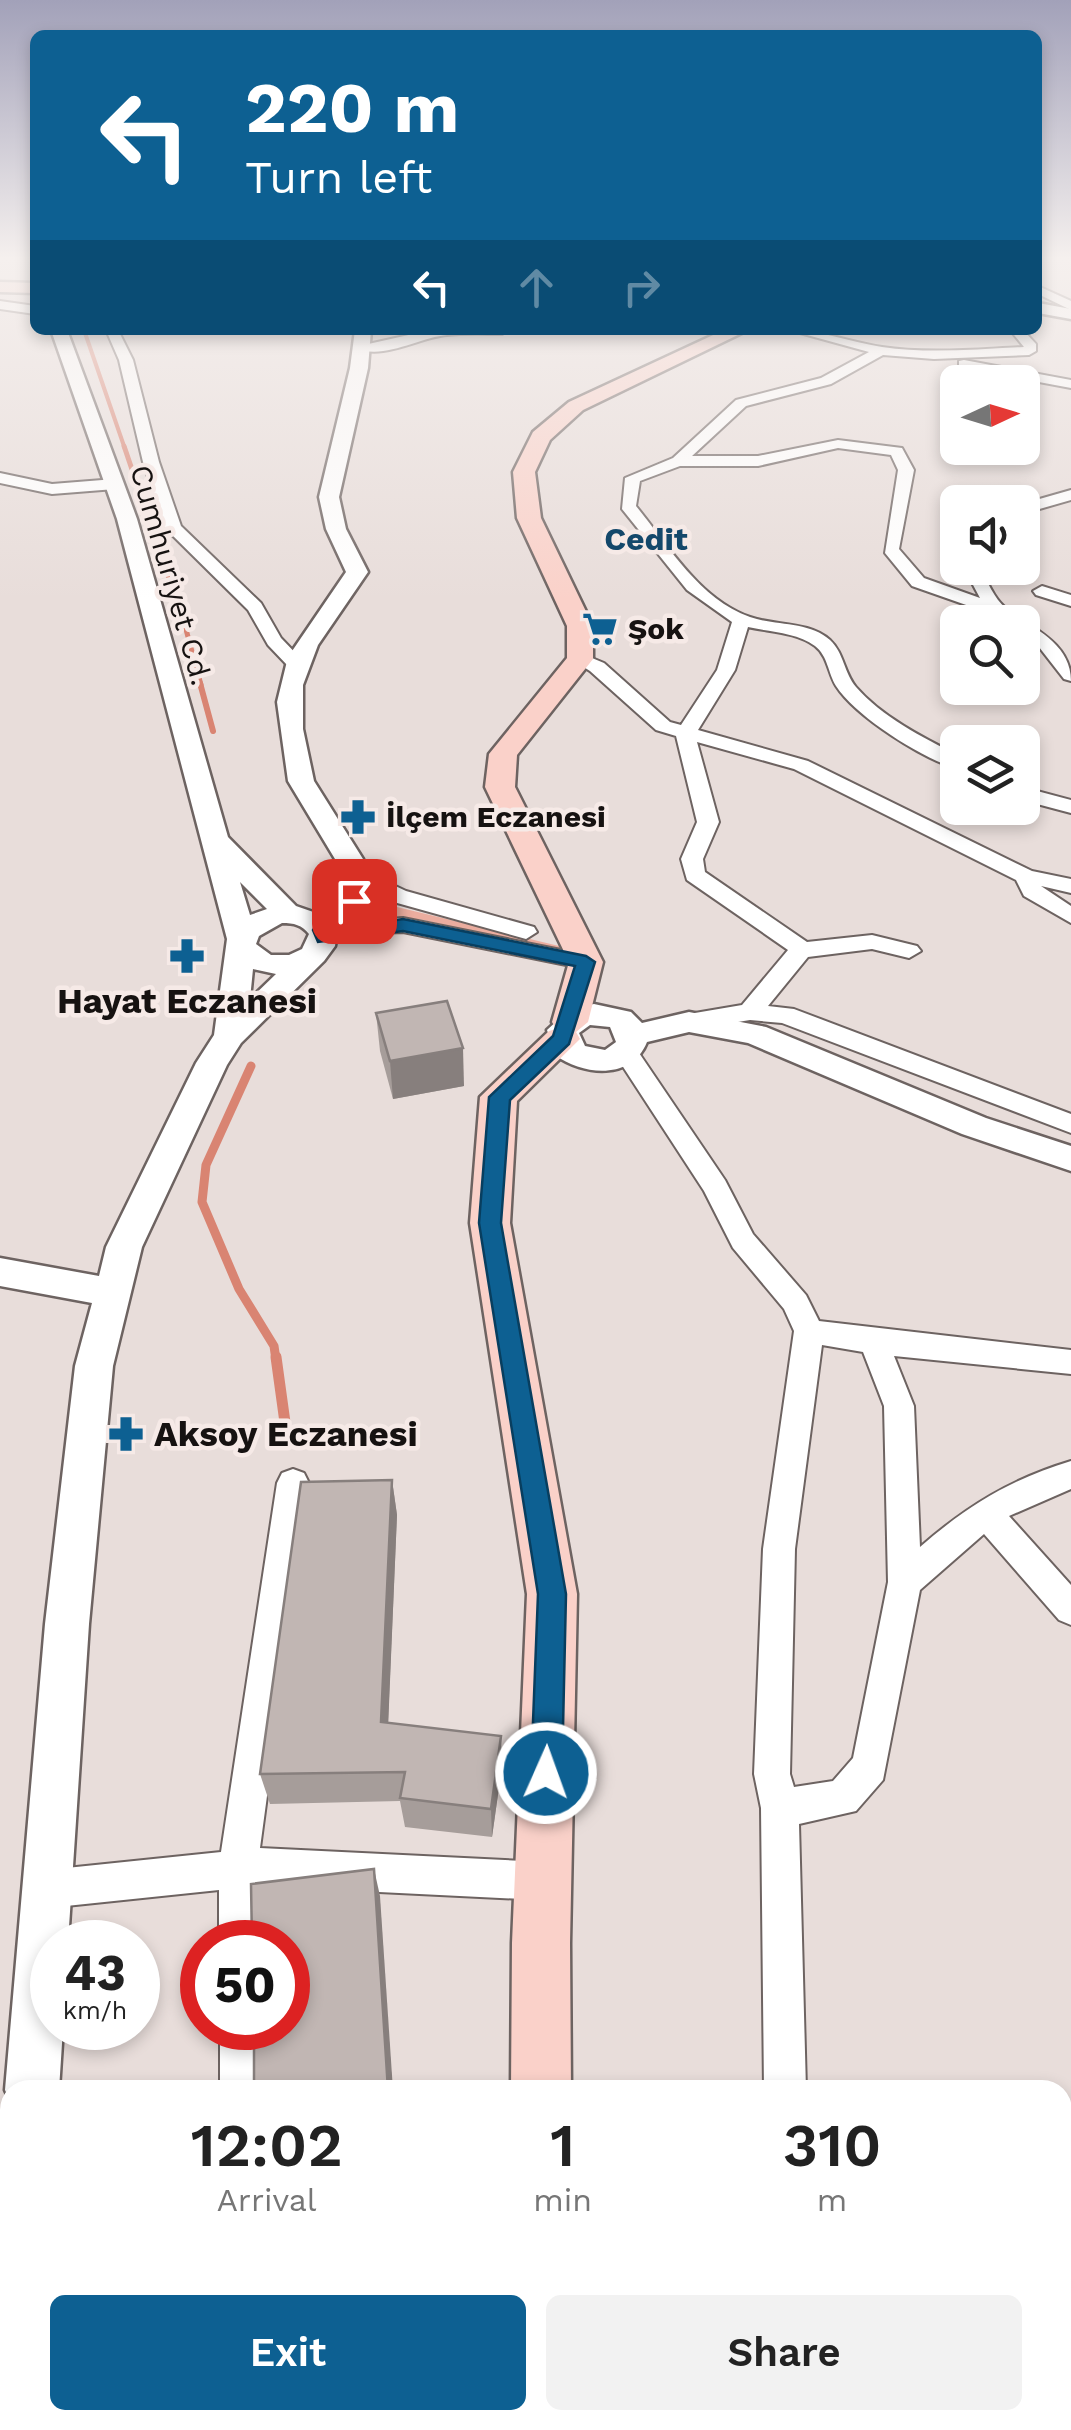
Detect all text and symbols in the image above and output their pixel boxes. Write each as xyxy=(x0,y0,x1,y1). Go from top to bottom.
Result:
text: 220 m xyxy=(245,67,459,149)
icon: left xyxy=(80,70,210,200)
text: Turn left xyxy=(245,151,432,204)
icon: left xyxy=(404,260,459,315)
icon: ahead xyxy=(509,260,564,315)
icon: right xyxy=(614,260,669,315)
north arrow xyxy=(940,365,1040,465)
map controls xyxy=(940,365,1040,825)
street label: Cumhuriyet Cd. xyxy=(123,461,220,689)
button: sound xyxy=(940,485,1040,585)
district label: Cedit xyxy=(604,520,688,558)
button: search xyxy=(940,605,1040,705)
supermarket icon: Şok xyxy=(581,610,619,648)
place label: Şok xyxy=(628,611,684,646)
button: layers xyxy=(940,725,1040,825)
pharmacy icon: İlçem Eczanesi xyxy=(339,798,377,836)
place label: İlçem Eczanesi xyxy=(386,799,606,834)
pin xyxy=(312,859,397,944)
icon: arrive xyxy=(327,874,382,929)
pharmacy icon: Hayat Eczanesi xyxy=(168,937,206,975)
place label: Hayat Eczanesi xyxy=(57,980,317,1022)
place label: Aksoy Eczanesi xyxy=(154,1413,418,1455)
pharmacy icon: Aksoy Eczanesi xyxy=(107,1415,145,1453)
position arrow xyxy=(494,1721,598,1825)
speed limit sign: 50 xyxy=(180,1920,310,2050)
text: 43 xyxy=(64,1943,126,2002)
text: km/h xyxy=(63,1996,127,2025)
text: 12:02 xyxy=(191,2110,343,2181)
text: 1 xyxy=(550,2110,575,2181)
text: 310 xyxy=(783,2110,881,2181)
text: Arrival xyxy=(217,2181,317,2219)
text: min xyxy=(533,2181,592,2219)
text: m xyxy=(817,2181,847,2219)
button: Exit xyxy=(50,2295,526,2410)
button: Share xyxy=(546,2295,1022,2410)

